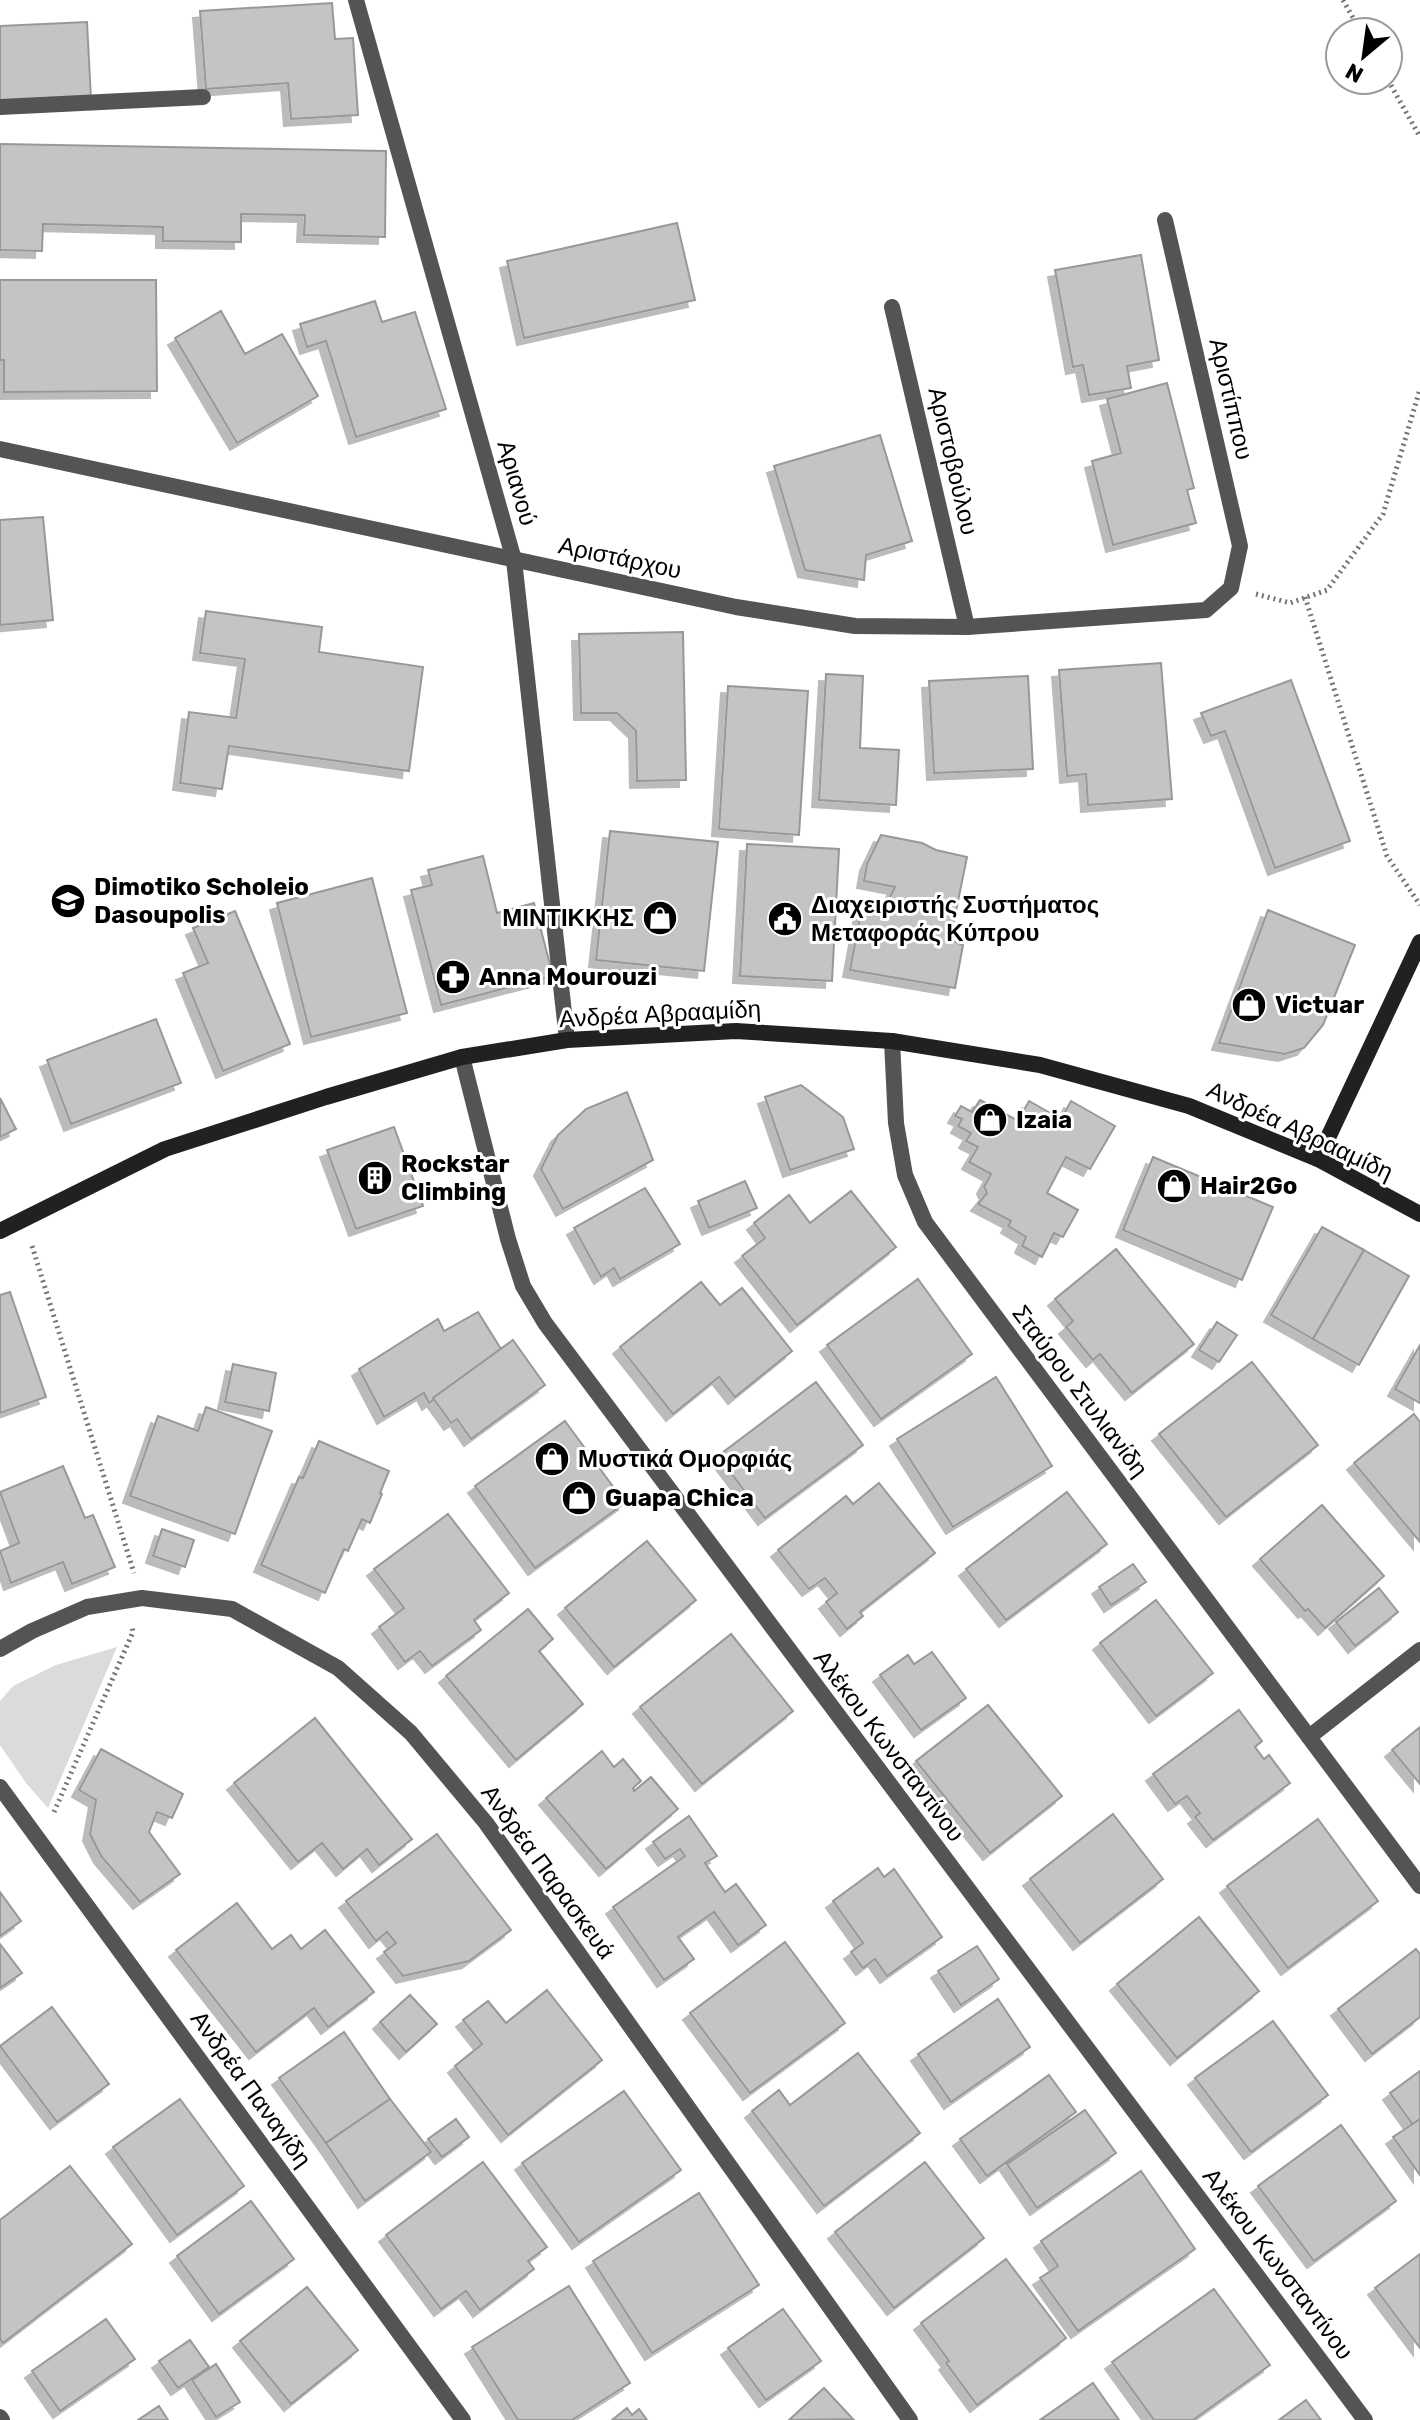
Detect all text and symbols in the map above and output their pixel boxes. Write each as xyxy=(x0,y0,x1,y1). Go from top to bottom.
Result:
north arrow xyxy=(1324,16,1404,96)
text: N xyxy=(1341,57,1368,89)
street label: Αριστίππου xyxy=(1203,336,1259,462)
street label: Αριστοβούλου xyxy=(922,384,984,538)
street label: Αριανού xyxy=(492,437,542,529)
street label: Αριστάρχου xyxy=(556,531,684,585)
place label: Dimotiko Scholeio Dasoupolis xyxy=(94,873,309,929)
school or university icon: Dimotiko Scholeio Dasoupolis xyxy=(49,882,87,920)
place label: Διαχειριστής Συστήματος Μεταφοράς Κύπρου xyxy=(811,891,1099,947)
shop icon: ΜΙΝΤΙΚΚΗΣ xyxy=(641,899,679,937)
public building icon: Διαχειριστής Συστήματος Μεταφοράς Κύπρου xyxy=(766,900,804,938)
place label: ΜΙΝΤΙΚΚΗΣ xyxy=(502,904,634,932)
pharmacy icon: Anna Mourouzi xyxy=(434,958,472,996)
place label: Anna Mourouzi xyxy=(479,963,657,991)
shop icon: Victuar xyxy=(1230,986,1268,1024)
place label: Victuar xyxy=(1275,991,1364,1019)
street label: Ανδρέα Αβρααμίδη xyxy=(558,995,762,1033)
street label: Ανδρέα Αβρααμίδη xyxy=(1202,1076,1398,1186)
shop icon: Izaia xyxy=(971,1101,1009,1139)
place label: Izaia xyxy=(1016,1106,1072,1134)
place label: Rockstar Climbing xyxy=(401,1150,510,1206)
building icon: Rockstar Climbing xyxy=(356,1159,394,1197)
shop icon: Hair2Go xyxy=(1155,1167,1193,1205)
place label: Hair2Go xyxy=(1200,1172,1297,1200)
street label: Σταύρου Στυλιανίδη xyxy=(1006,1300,1154,1482)
shop icon: Μυστικά Ομορφιάς xyxy=(533,1440,571,1478)
place label: Μυστικά Ομορφιάς xyxy=(578,1445,792,1473)
shop icon: Guapa Chica xyxy=(560,1479,598,1517)
place label: Guapa Chica xyxy=(605,1484,754,1512)
street label: Αλέκου Κωνσταντίνου xyxy=(808,1645,970,1847)
street label: Ανδρέα Παρασκευά xyxy=(475,1780,621,1965)
street label: Ανδρέα Παναγίδη xyxy=(185,2005,317,2173)
street label: Αλέκου Κωνσταντίνου xyxy=(1197,2163,1359,2365)

